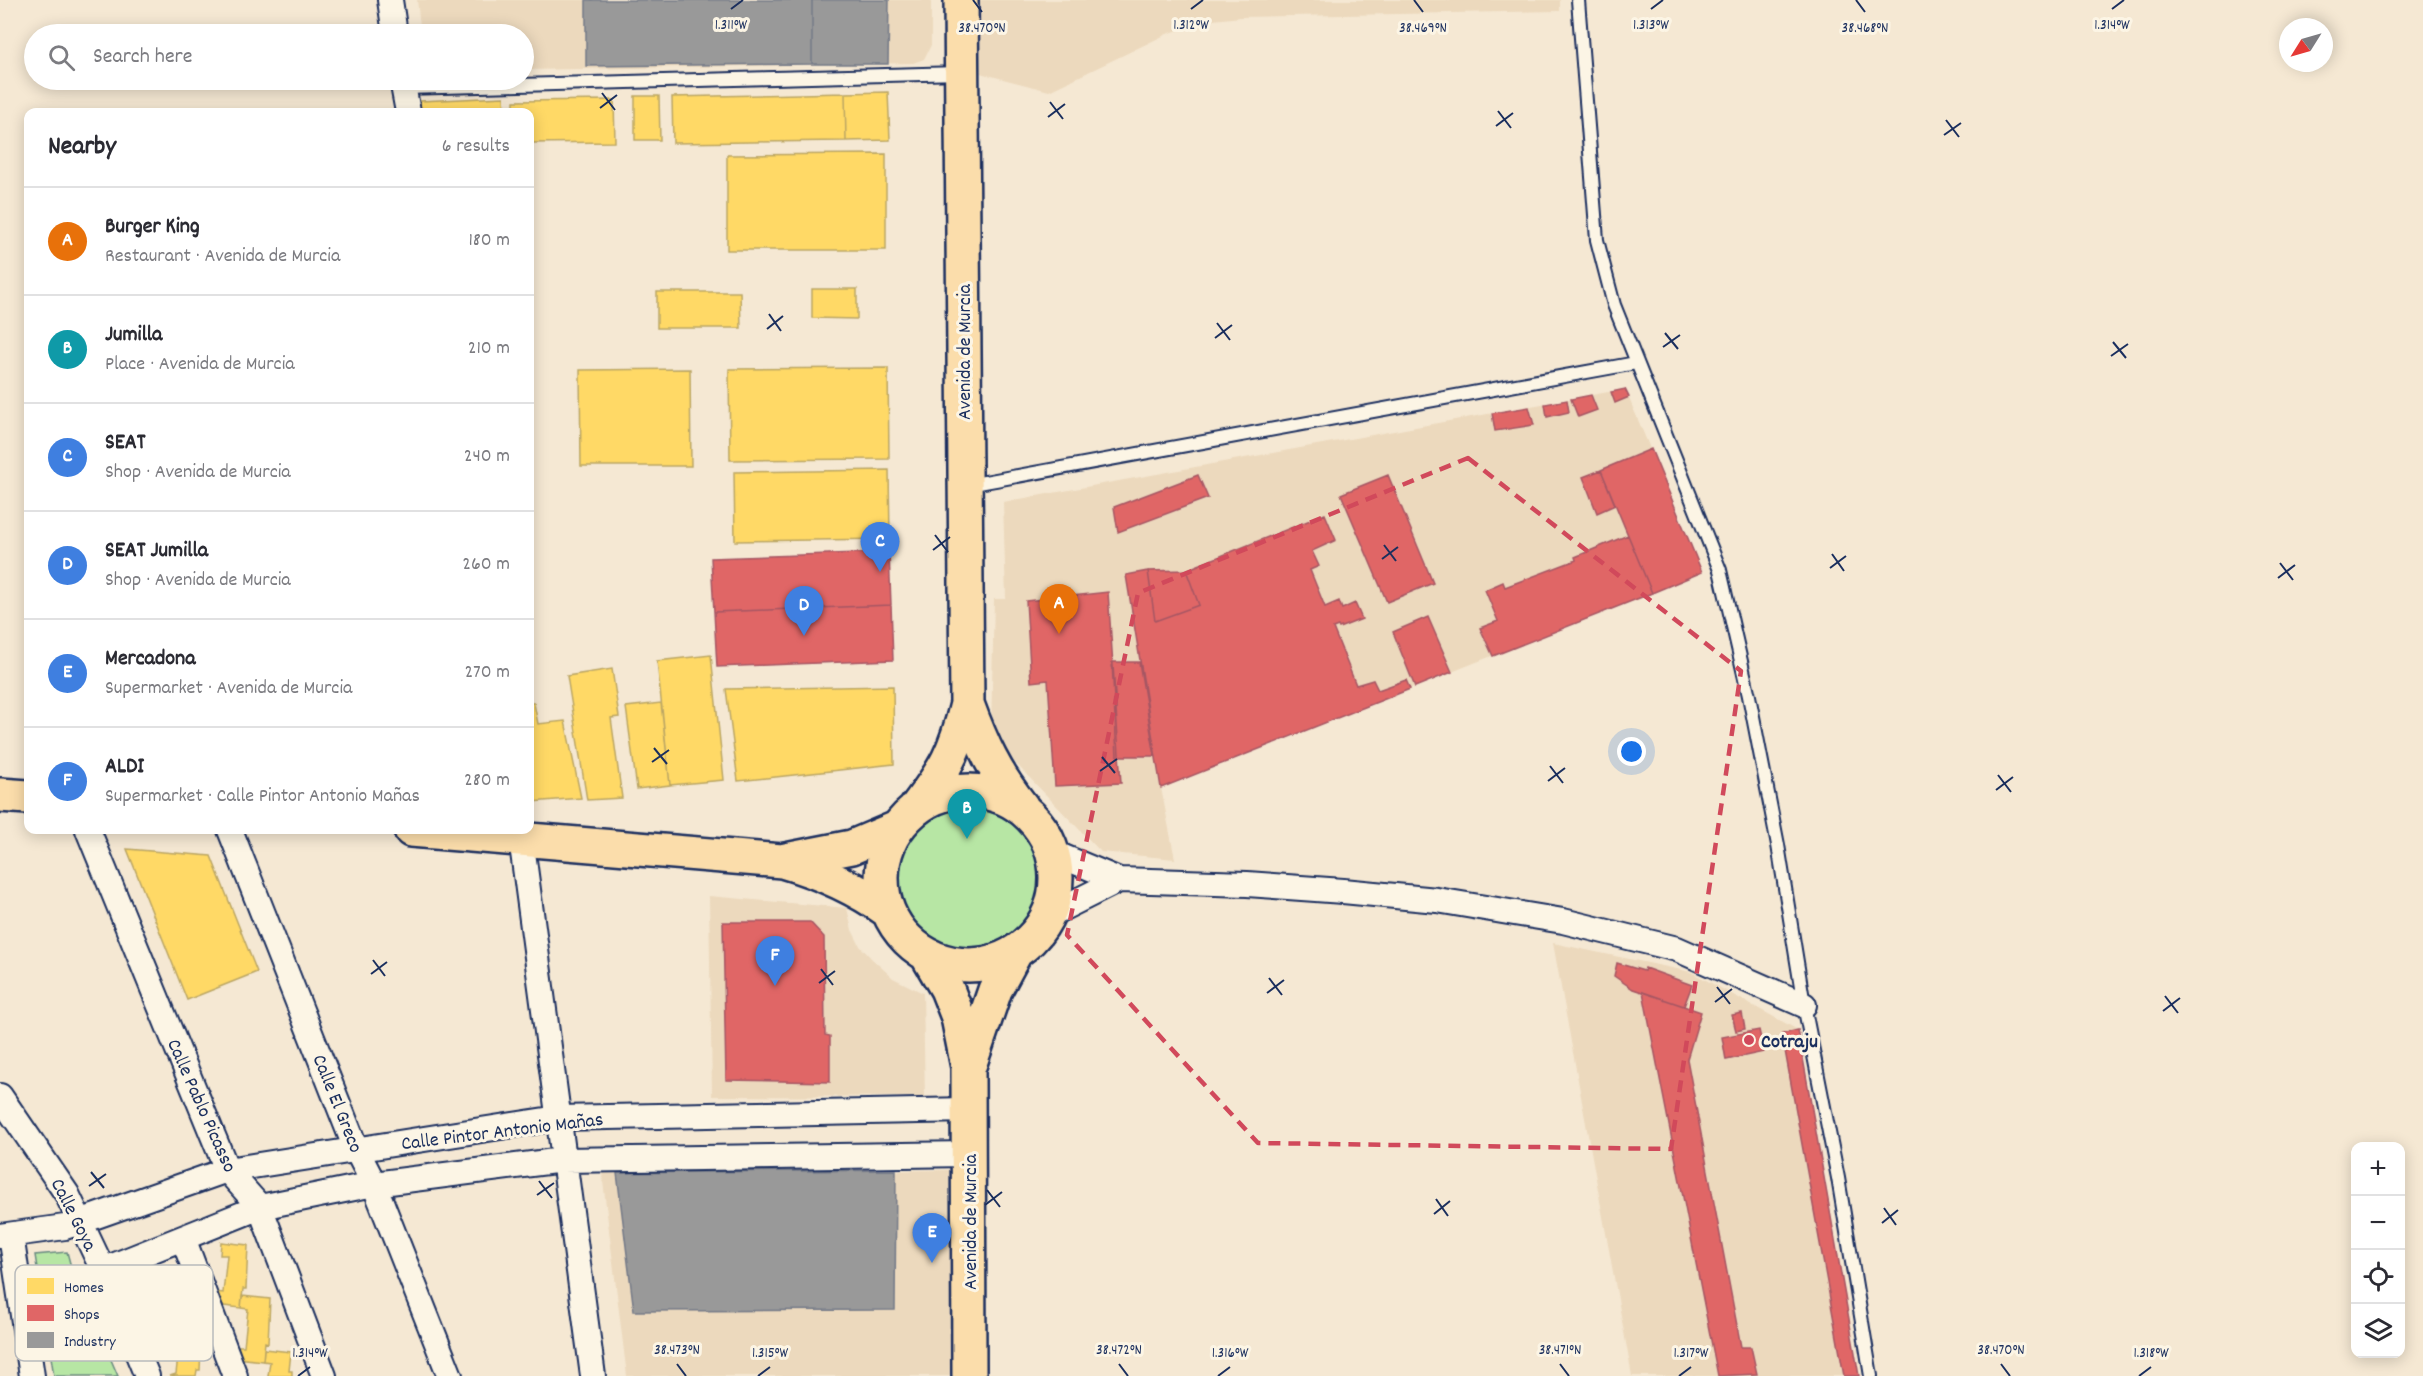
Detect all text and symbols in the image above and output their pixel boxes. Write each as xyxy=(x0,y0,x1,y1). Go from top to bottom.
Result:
text: 1.311°W xyxy=(715,15,748,37)
text: 1.312°W xyxy=(1173,15,1209,37)
text: 1.313°W xyxy=(1633,15,1669,37)
text: 1.314°W xyxy=(2094,15,2130,37)
text: 38.470°N xyxy=(958,18,1006,40)
text: 38.469°N xyxy=(1399,18,1447,40)
text: 38.468°N xyxy=(1842,18,1888,40)
north arrow xyxy=(2279,18,2333,72)
search box xyxy=(24,24,534,90)
icon: search xyxy=(45,41,78,74)
text: Search here xyxy=(93,42,192,73)
text: Nearby xyxy=(48,129,116,166)
text: 6 results xyxy=(442,133,510,161)
text: Burger King xyxy=(105,212,200,243)
text: A xyxy=(62,227,73,255)
text: 180 m xyxy=(468,227,510,255)
text: Restaurant · Avenida de Murcia xyxy=(105,243,340,271)
street label: Avenida de Murcia xyxy=(952,283,980,420)
text: Jumilla xyxy=(105,320,162,351)
text: B xyxy=(63,335,72,363)
text: 210 m xyxy=(468,335,510,363)
text: Place · Avenida de Murcia xyxy=(105,351,295,379)
text: SEAT xyxy=(105,428,146,459)
text: C xyxy=(63,443,72,471)
text: 240 m xyxy=(464,443,510,471)
text: Shop · Avenida de Murcia xyxy=(105,459,291,487)
pin: C xyxy=(860,522,900,572)
text: SEAT Jumilla xyxy=(105,536,208,567)
text: D xyxy=(62,551,73,579)
text: 260 m xyxy=(462,551,510,579)
text: Shop · Avenida de Murcia xyxy=(105,567,291,595)
pin: A xyxy=(1040,584,1078,634)
pin: D xyxy=(784,586,824,636)
text: Mercadona xyxy=(105,644,196,675)
text: E xyxy=(63,659,72,687)
text: 270 m xyxy=(464,659,510,687)
text: Supermarket · Avenida de Murcia xyxy=(105,675,352,703)
your location xyxy=(1617,737,1646,766)
text: ALDI xyxy=(105,752,144,783)
text: F xyxy=(63,767,72,795)
text: 280 m xyxy=(464,767,510,795)
text: Supermarket · Calle Pintor Antonio Mañas xyxy=(105,783,420,811)
pin: B xyxy=(948,790,986,839)
pin: F xyxy=(756,936,794,986)
place label: Cotraju xyxy=(1761,1029,1818,1057)
marker: Cotraju xyxy=(1742,1033,1756,1047)
street label: Calle Pablo Picasso xyxy=(158,1035,242,1178)
street label: Calle El Greco xyxy=(304,1051,369,1158)
street label: Calle Pintor Antonio Mañas xyxy=(400,1107,605,1159)
map controls xyxy=(2351,1142,2405,1358)
button: + xyxy=(2351,1142,2405,1196)
street label: Avenida de Murcia xyxy=(958,1153,986,1290)
street label: Calle Goya xyxy=(42,1174,103,1257)
button: − xyxy=(2351,1196,2405,1250)
pin: E xyxy=(912,1214,952,1263)
button: locate xyxy=(2351,1250,2405,1304)
legend xyxy=(15,1265,213,1361)
text: Homes xyxy=(64,1277,104,1300)
text: Shops xyxy=(64,1304,100,1327)
button: layers xyxy=(2351,1304,2405,1358)
text: Industry xyxy=(64,1331,116,1354)
text: 38.473°N xyxy=(654,1340,700,1362)
text: 38.472°N xyxy=(1096,1340,1142,1362)
text: 38.471°N xyxy=(1539,1340,1581,1362)
text: 38.470°N xyxy=(1977,1340,2025,1362)
text: 1.314°W xyxy=(292,1343,328,1365)
text: 1.315°W xyxy=(752,1343,788,1365)
text: 1.316°W xyxy=(1212,1343,1249,1365)
text: 1.317°W xyxy=(1674,1343,1709,1365)
text: 1.318°W xyxy=(2133,1343,2169,1365)

